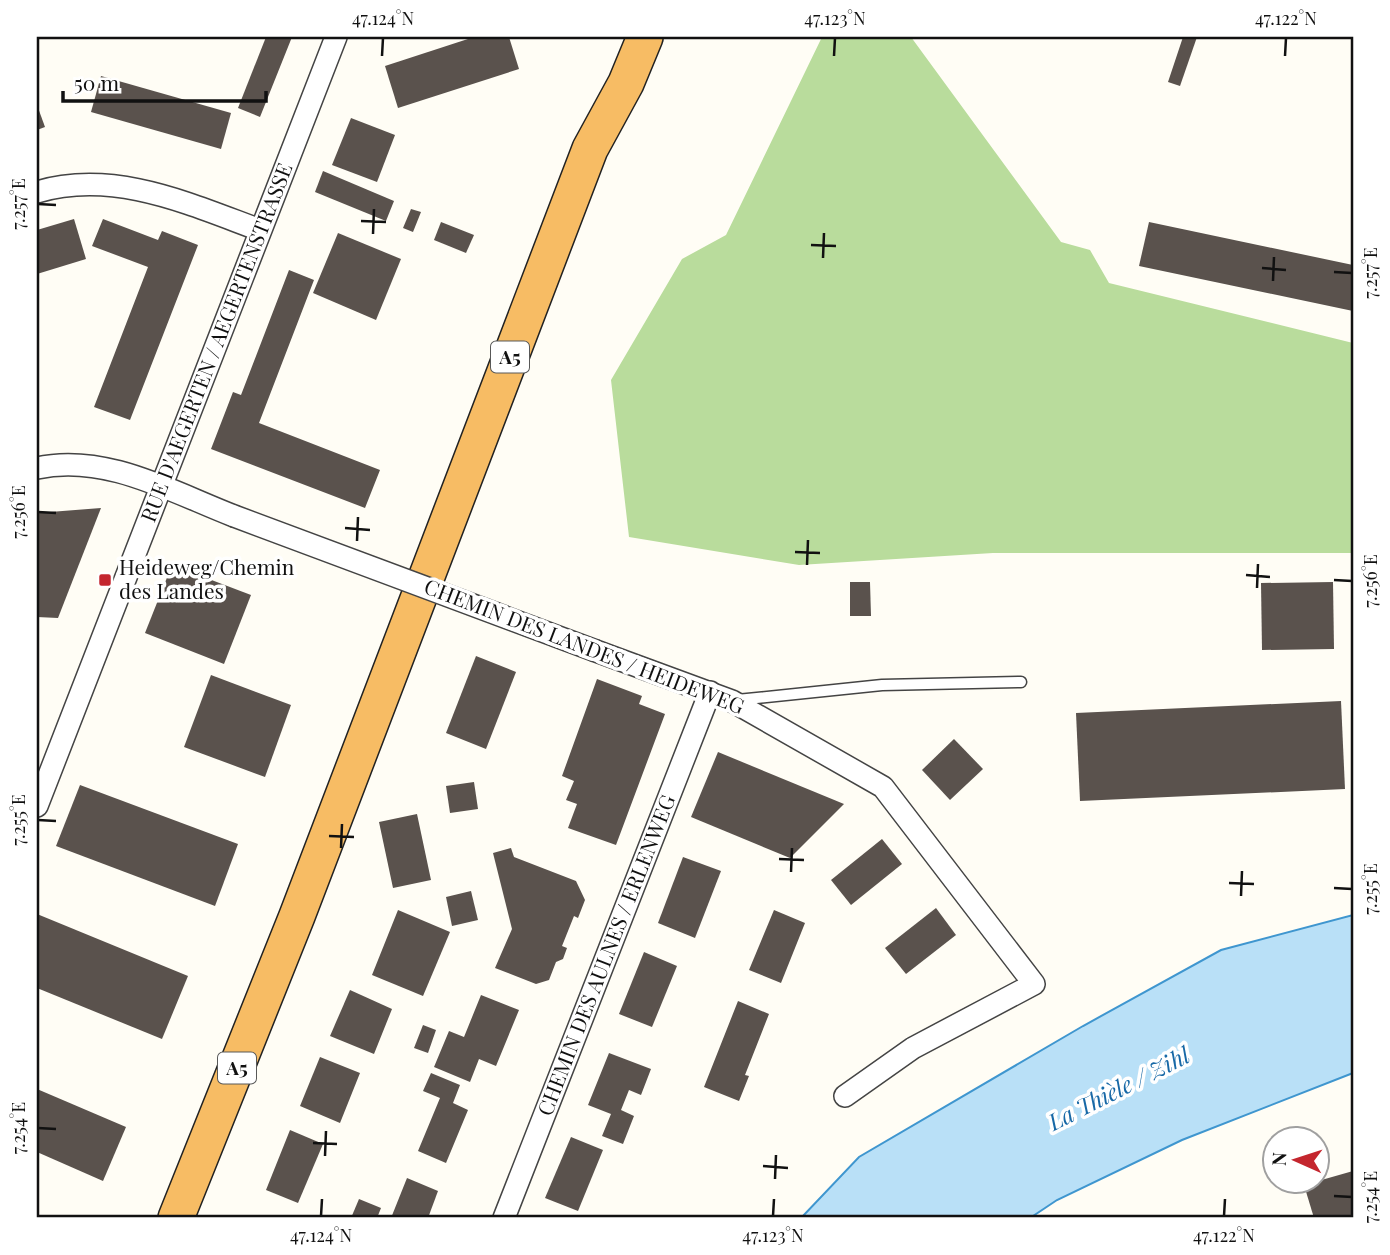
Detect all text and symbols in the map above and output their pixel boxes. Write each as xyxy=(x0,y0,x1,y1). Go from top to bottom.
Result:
text: 47.124°N xyxy=(352,6,414,30)
text: 47.123°N xyxy=(804,6,866,30)
text: 47.122°N xyxy=(1255,6,1317,30)
scale bar xyxy=(63,60,266,104)
text: 50 m xyxy=(74,68,120,96)
street label: RUE D'AEGERTEN / AEGERTENSTRASSE xyxy=(133,159,298,526)
text: 7.257°E xyxy=(6,178,30,230)
text: 7.257°E xyxy=(1358,247,1382,299)
road number: A5 xyxy=(491,342,529,372)
text: 7.256°E xyxy=(6,485,30,539)
place label: Heideweg/Chemin des Landes xyxy=(119,552,295,604)
text: 7.256°E xyxy=(1358,554,1382,608)
street label: CHEMIN DES LANDES / HEIDEWEG xyxy=(421,571,749,719)
marker: Heideweg/Chemin des Landes xyxy=(97,572,113,588)
street label: CHEMIN DES AULNES / ERLENWEG xyxy=(529,790,681,1119)
text: 7.255°E xyxy=(6,794,30,846)
text: 7.255°E xyxy=(1358,863,1382,915)
water label: La Thièle / Zihl xyxy=(1041,1038,1196,1137)
road number: A5 xyxy=(218,1052,256,1084)
text: 7.254°E xyxy=(6,1102,30,1154)
north arrow xyxy=(1260,1126,1330,1196)
text: N xyxy=(1265,1151,1291,1167)
text: 7.254°E xyxy=(1358,1171,1382,1223)
text: 47.124°N xyxy=(290,1223,352,1247)
text: 47.123°N xyxy=(742,1223,804,1247)
text: 47.122°N xyxy=(1193,1223,1255,1247)

